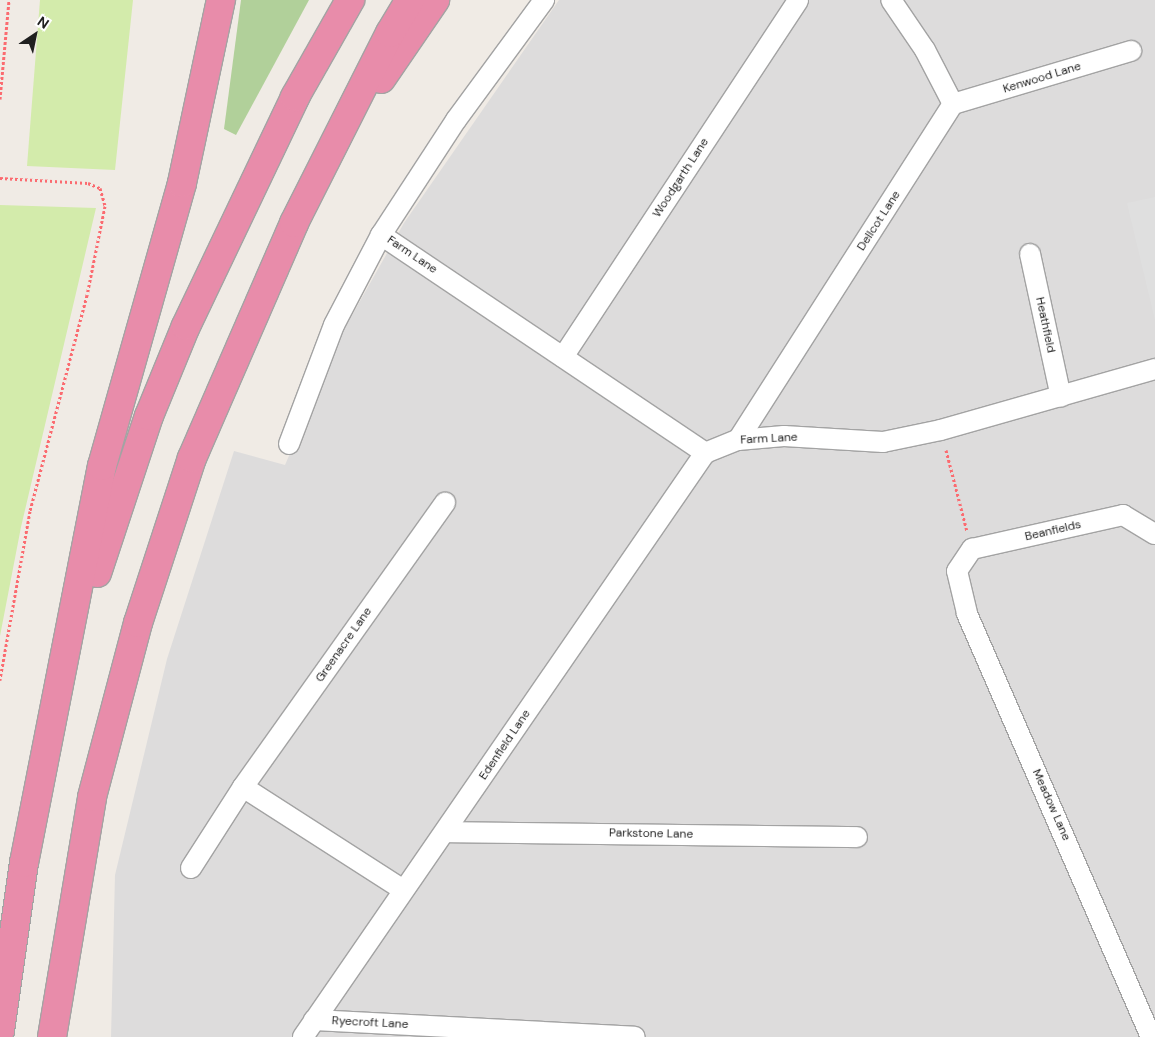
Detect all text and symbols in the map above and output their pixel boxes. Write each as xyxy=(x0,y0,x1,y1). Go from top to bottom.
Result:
north arrow xyxy=(10,10,60,60)
text: N xyxy=(34,12,53,33)
street label: Kenwood Lane xyxy=(1001,59,1083,97)
street label: Woodgarth Lane xyxy=(650,136,712,220)
street label: Dellcot Lane xyxy=(854,188,904,254)
street label: Farm Lane xyxy=(384,233,440,277)
street label: Heathfield xyxy=(1032,296,1058,354)
street label: Farm Lane xyxy=(740,430,798,448)
street label: Beanfields xyxy=(1023,518,1083,544)
street label: Greenacre Lane xyxy=(313,605,375,685)
street label: Edenfield Lane xyxy=(476,707,534,783)
street label: Meadow Lane xyxy=(1029,767,1073,843)
street label: Parkstone Lane xyxy=(609,826,693,842)
street label: Ryecroft Lane xyxy=(331,1014,409,1032)

